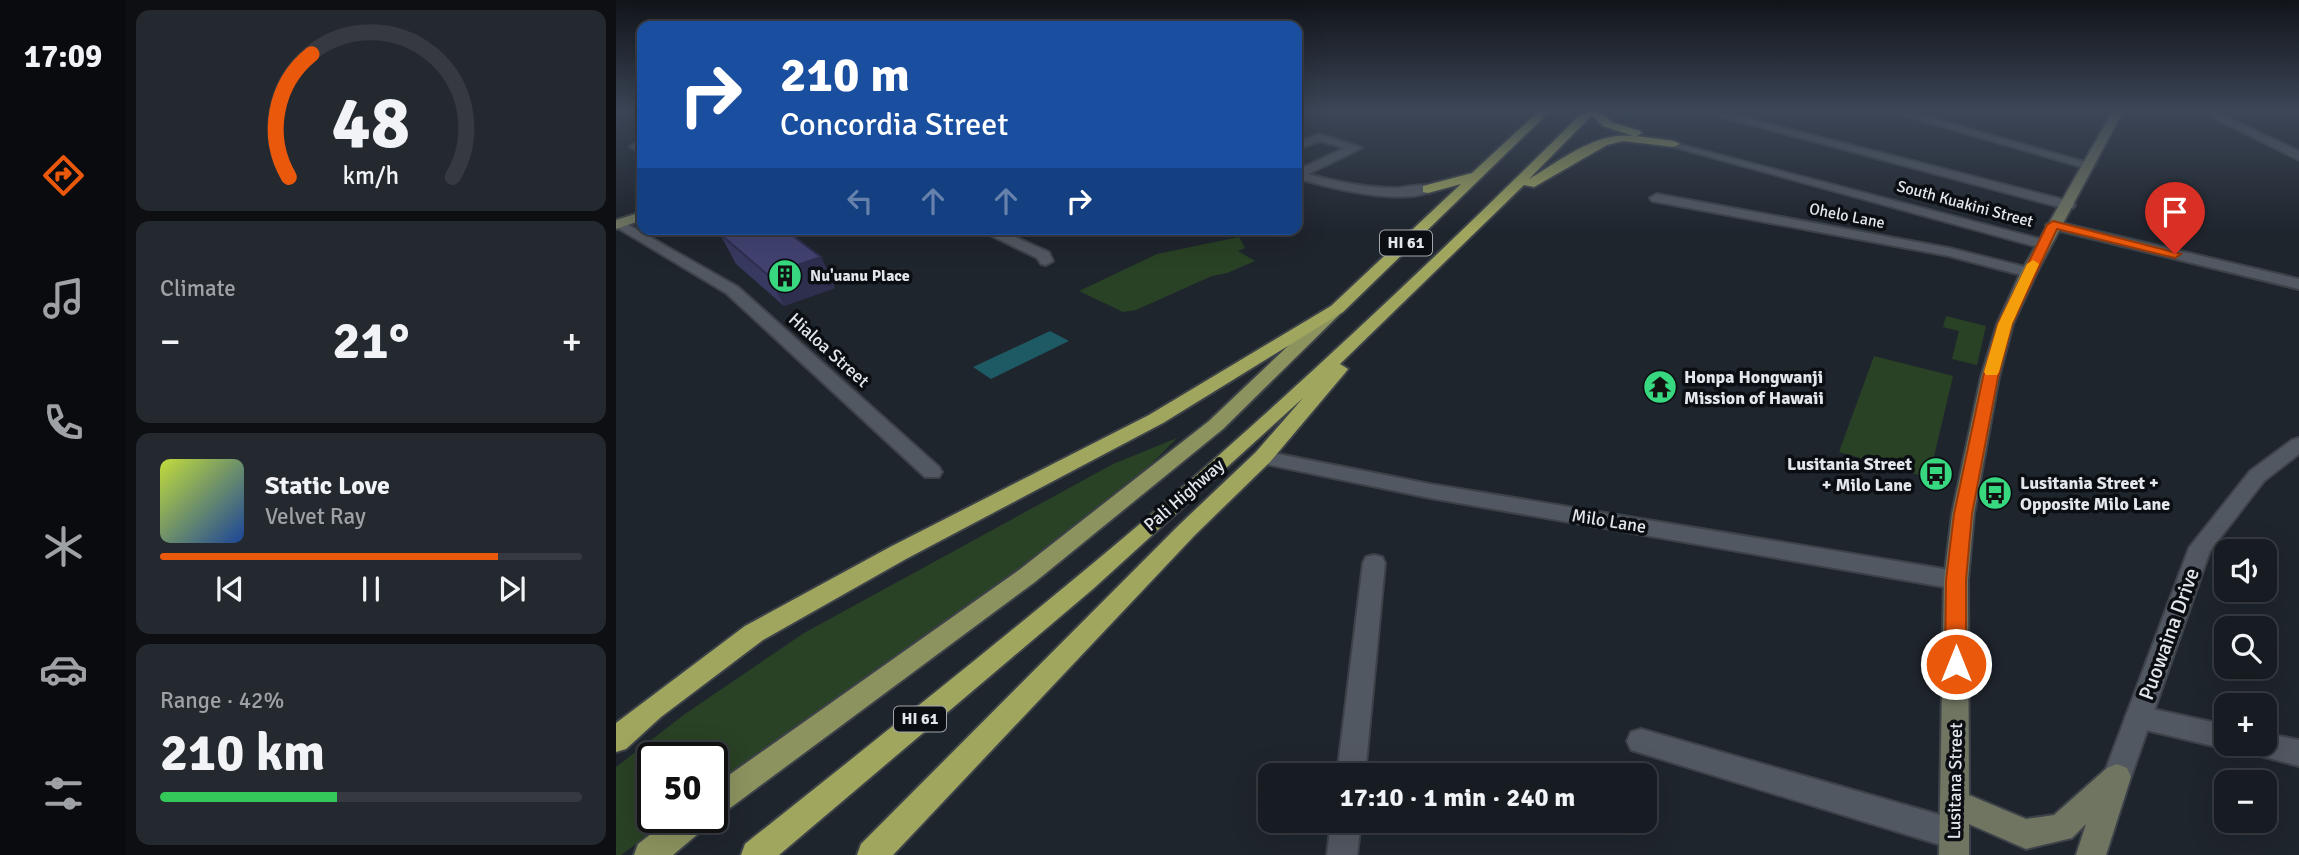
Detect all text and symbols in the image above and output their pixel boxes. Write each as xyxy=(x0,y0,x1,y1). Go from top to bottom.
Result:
text: 17:09 xyxy=(24,37,102,76)
text: 210 m xyxy=(780,45,910,105)
icon: right xyxy=(665,49,756,140)
text: 48 xyxy=(332,79,410,168)
text: Concordia Street xyxy=(780,105,1008,144)
icon: directions xyxy=(39,151,88,200)
text: km/h xyxy=(343,159,399,190)
street label: South Kuakini Street xyxy=(1895,176,2036,232)
icon: left xyxy=(841,182,879,220)
icon: ahead xyxy=(914,182,952,220)
icon: ahead xyxy=(987,182,1025,220)
icon: right xyxy=(1060,182,1098,220)
pin xyxy=(2145,182,2205,254)
icon: arrive xyxy=(2156,193,2194,231)
street label: Ohelo Lane xyxy=(1807,199,1887,233)
road number: HI 61 xyxy=(1380,230,1432,256)
building icon: Nu'uanu Place xyxy=(766,257,804,295)
place label: Nu'uanu Place xyxy=(810,266,910,286)
icon: music xyxy=(39,274,88,323)
text: Climate xyxy=(160,274,236,303)
street label: Hialoa Street xyxy=(784,308,874,392)
text: 21° xyxy=(333,309,409,373)
text: − xyxy=(160,318,181,365)
text: + xyxy=(561,318,582,365)
place label: Honpa Hongwanji Mission of Hawaii xyxy=(1684,366,1824,409)
temple icon: Honpa Hongwanji Mission of Hawaii xyxy=(1641,368,1679,406)
icon: phone xyxy=(39,398,88,447)
place label: Lusitania Street + Milo Lane xyxy=(1787,453,1912,496)
street label: Pali Highway xyxy=(1139,454,1229,536)
bus stop icon: Lusitania Street + Milo Lane xyxy=(1917,455,1955,493)
text: Static Love xyxy=(265,470,390,502)
place label: Lusitania Street + Opposite Milo Lane xyxy=(2020,472,2170,515)
bus stop icon: Lusitania Street + Opposite Milo Lane xyxy=(1976,474,2014,512)
text: Velvet Ray xyxy=(265,502,366,531)
street label: Milo Lane xyxy=(1570,504,1648,538)
icon: climate xyxy=(39,522,88,571)
map controls xyxy=(2214,539,2277,833)
button: sound xyxy=(2214,539,2277,602)
street label: Puowaina Drive xyxy=(2133,564,2205,704)
icon: previous xyxy=(211,570,249,608)
icon: pause xyxy=(352,570,390,608)
icon: next xyxy=(493,570,531,608)
button: search xyxy=(2214,616,2277,679)
position arrow xyxy=(1919,627,1993,701)
icon: car xyxy=(39,645,88,694)
text: Range · 42% xyxy=(160,686,284,715)
button: + xyxy=(2214,693,2277,756)
road number: HI 61 xyxy=(894,706,946,732)
text: 210 km xyxy=(160,721,325,785)
street label: Lusitana Street xyxy=(1943,722,1967,840)
speed limit sign: 50 xyxy=(637,742,728,833)
icon: filters xyxy=(39,769,88,818)
button: − xyxy=(2214,770,2277,833)
text: 17:10 · 1 min · 240 m xyxy=(1340,782,1575,814)

